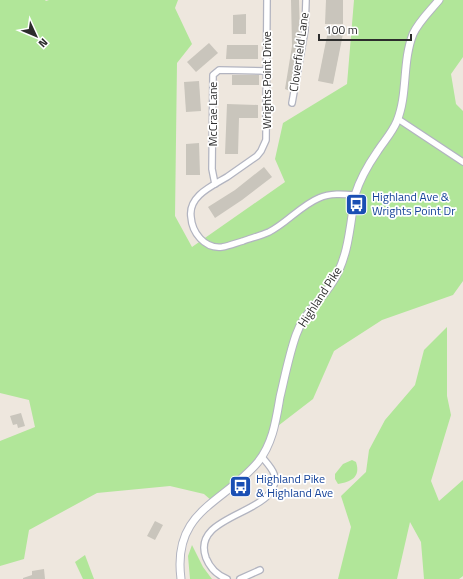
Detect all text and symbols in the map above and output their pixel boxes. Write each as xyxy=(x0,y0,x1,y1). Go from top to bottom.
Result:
street label: Cloverfield Lane xyxy=(284,11,313,93)
north arrow xyxy=(16,16,56,56)
scale bar xyxy=(319,16,411,42)
text: 100 m xyxy=(325,20,358,39)
street label: Wrights Point Drive xyxy=(257,31,276,129)
text: N xyxy=(35,35,52,51)
street label: McCrae Lane xyxy=(203,82,222,146)
place label: Highland Ave & Wrights Point Dr xyxy=(372,187,455,220)
bus stop icon: Highland Ave & Wrights Point Dr xyxy=(344,191,370,217)
street label: Highland Pike xyxy=(293,263,346,331)
place label: Highland Pike & Highland Ave xyxy=(256,469,333,502)
bus stop icon: Highland Pike & Highland Ave xyxy=(227,473,253,499)

